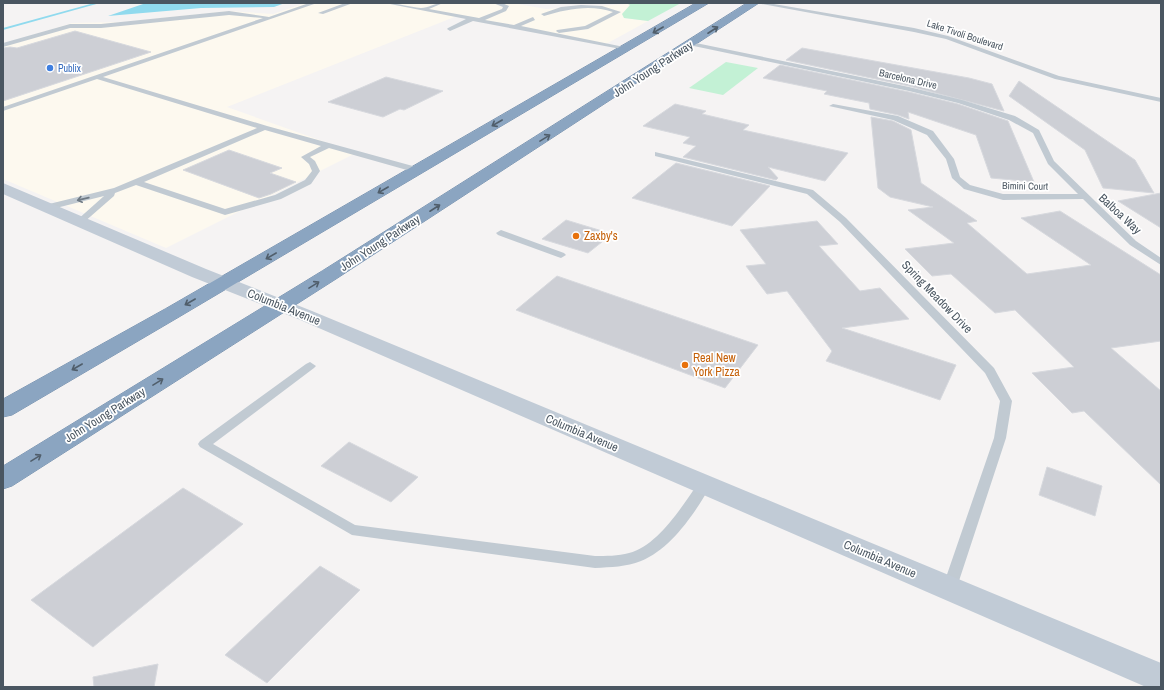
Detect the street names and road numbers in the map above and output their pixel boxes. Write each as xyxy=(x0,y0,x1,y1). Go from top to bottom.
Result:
street label: Lake Tivoli Boulevard xyxy=(925,17,1005,53)
street label: John Young Parkway xyxy=(610,37,696,101)
street label: Barcelona Drive xyxy=(878,66,939,92)
street label: Bimini Court xyxy=(1002,179,1049,193)
street label: Balboa Way xyxy=(1095,190,1145,238)
street label: John Young Parkway xyxy=(337,211,423,275)
street label: Spring Meadow Drive xyxy=(898,257,976,337)
street label: Columbia Avenue xyxy=(245,285,323,329)
street label: John Young Parkway xyxy=(62,384,148,446)
street label: Columbia Avenue xyxy=(543,410,621,456)
street label: Columbia Avenue xyxy=(841,536,919,582)

